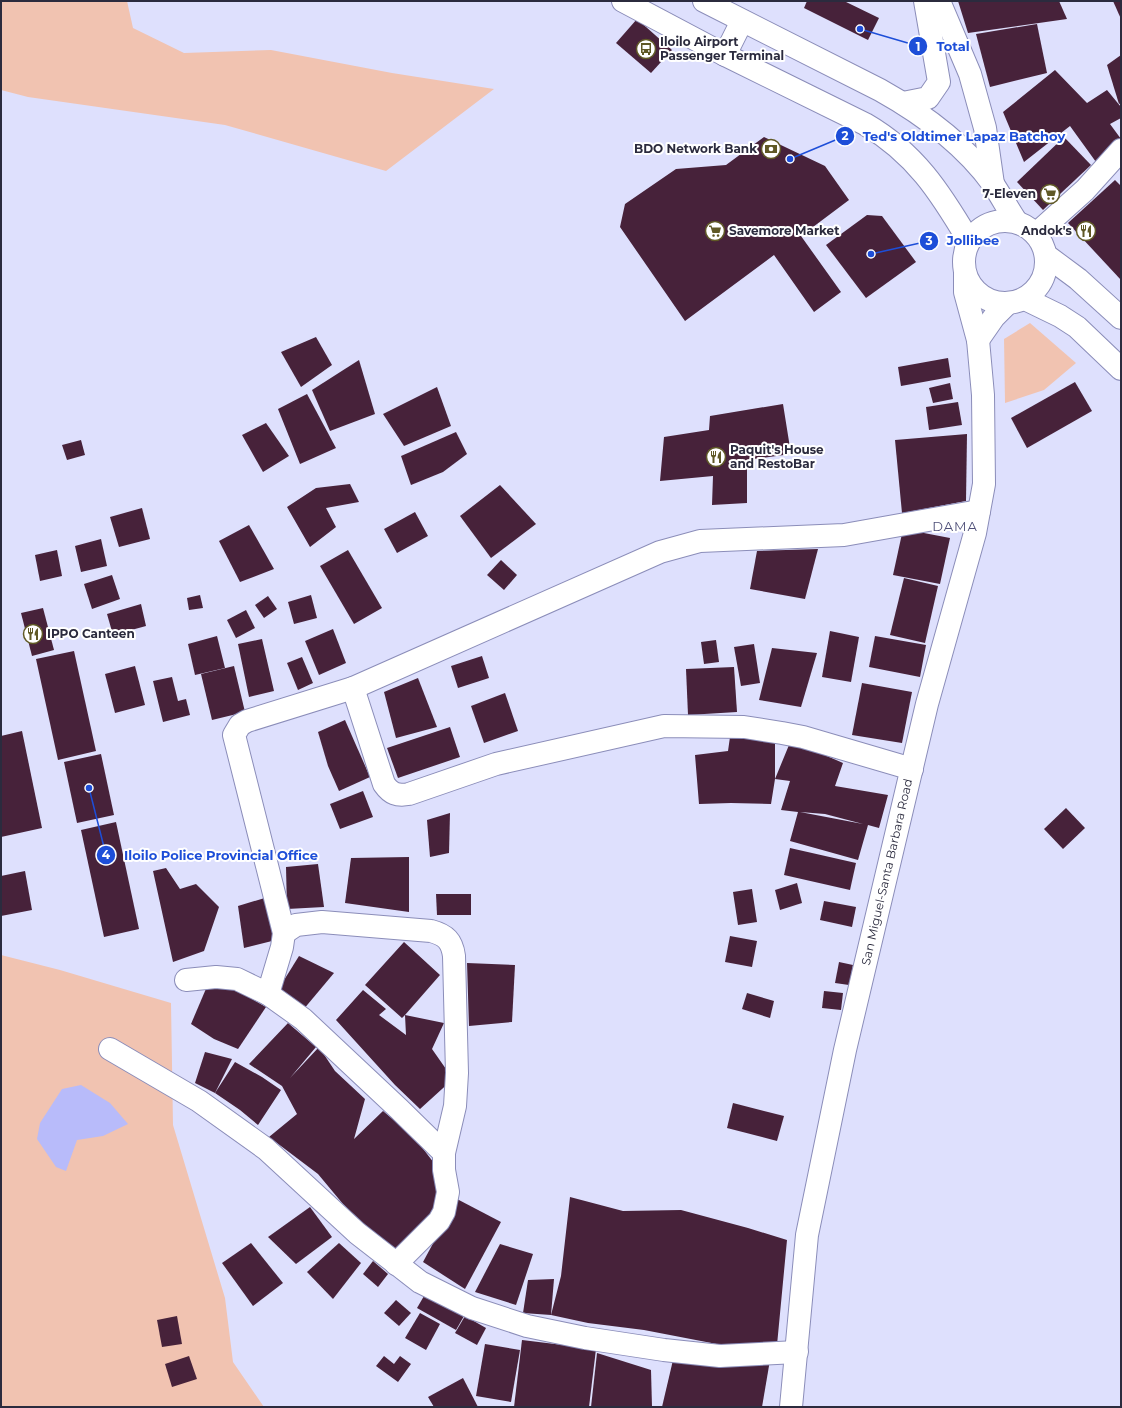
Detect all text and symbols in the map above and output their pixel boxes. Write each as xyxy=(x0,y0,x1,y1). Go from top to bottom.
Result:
place label: Iloilo Airport Passenger Terminal xyxy=(660,34,784,63)
callout: Total xyxy=(908,34,977,59)
bus stop icon: Iloilo Airport Passenger Terminal xyxy=(635,38,657,60)
text: Total xyxy=(936,38,970,54)
text: 1 xyxy=(916,39,920,54)
callout: Ted's Oldtimer Lapaz Batchoy xyxy=(835,124,1073,149)
text: 2 xyxy=(841,128,849,143)
text: Ted's Oldtimer Lapaz Batchoy xyxy=(863,128,1065,144)
bank icon: BDO Network Bank xyxy=(760,138,782,160)
place label: BDO Network Bank xyxy=(634,141,757,156)
supermarket icon: 7-Eleven xyxy=(1039,183,1061,205)
place label: 7-Eleven xyxy=(983,186,1036,201)
supermarket icon: Savemore Market xyxy=(704,220,726,242)
restaurant icon: Andok's xyxy=(1075,220,1097,242)
place label: Savemore Market xyxy=(729,223,840,238)
place label: Andok's xyxy=(1020,223,1073,238)
callout: Jollibee xyxy=(919,228,1007,253)
text: Jollibee xyxy=(946,232,999,248)
text: 3 xyxy=(924,233,933,248)
place label: Paquit's House and RestoBar xyxy=(730,442,824,471)
restaurant icon: Paquit's House and RestoBar xyxy=(705,446,727,468)
district label: DAMA xyxy=(932,518,978,534)
restaurant icon: IPPO Canteen xyxy=(22,623,44,645)
place label: IPPO Canteen xyxy=(47,626,135,641)
street label: San Miguel-Santa Barbara Road xyxy=(858,777,915,967)
callout: Iloilo Police Provincial Office xyxy=(96,843,326,868)
text: 4 xyxy=(102,847,111,862)
text: Iloilo Police Provincial Office xyxy=(124,847,318,863)

